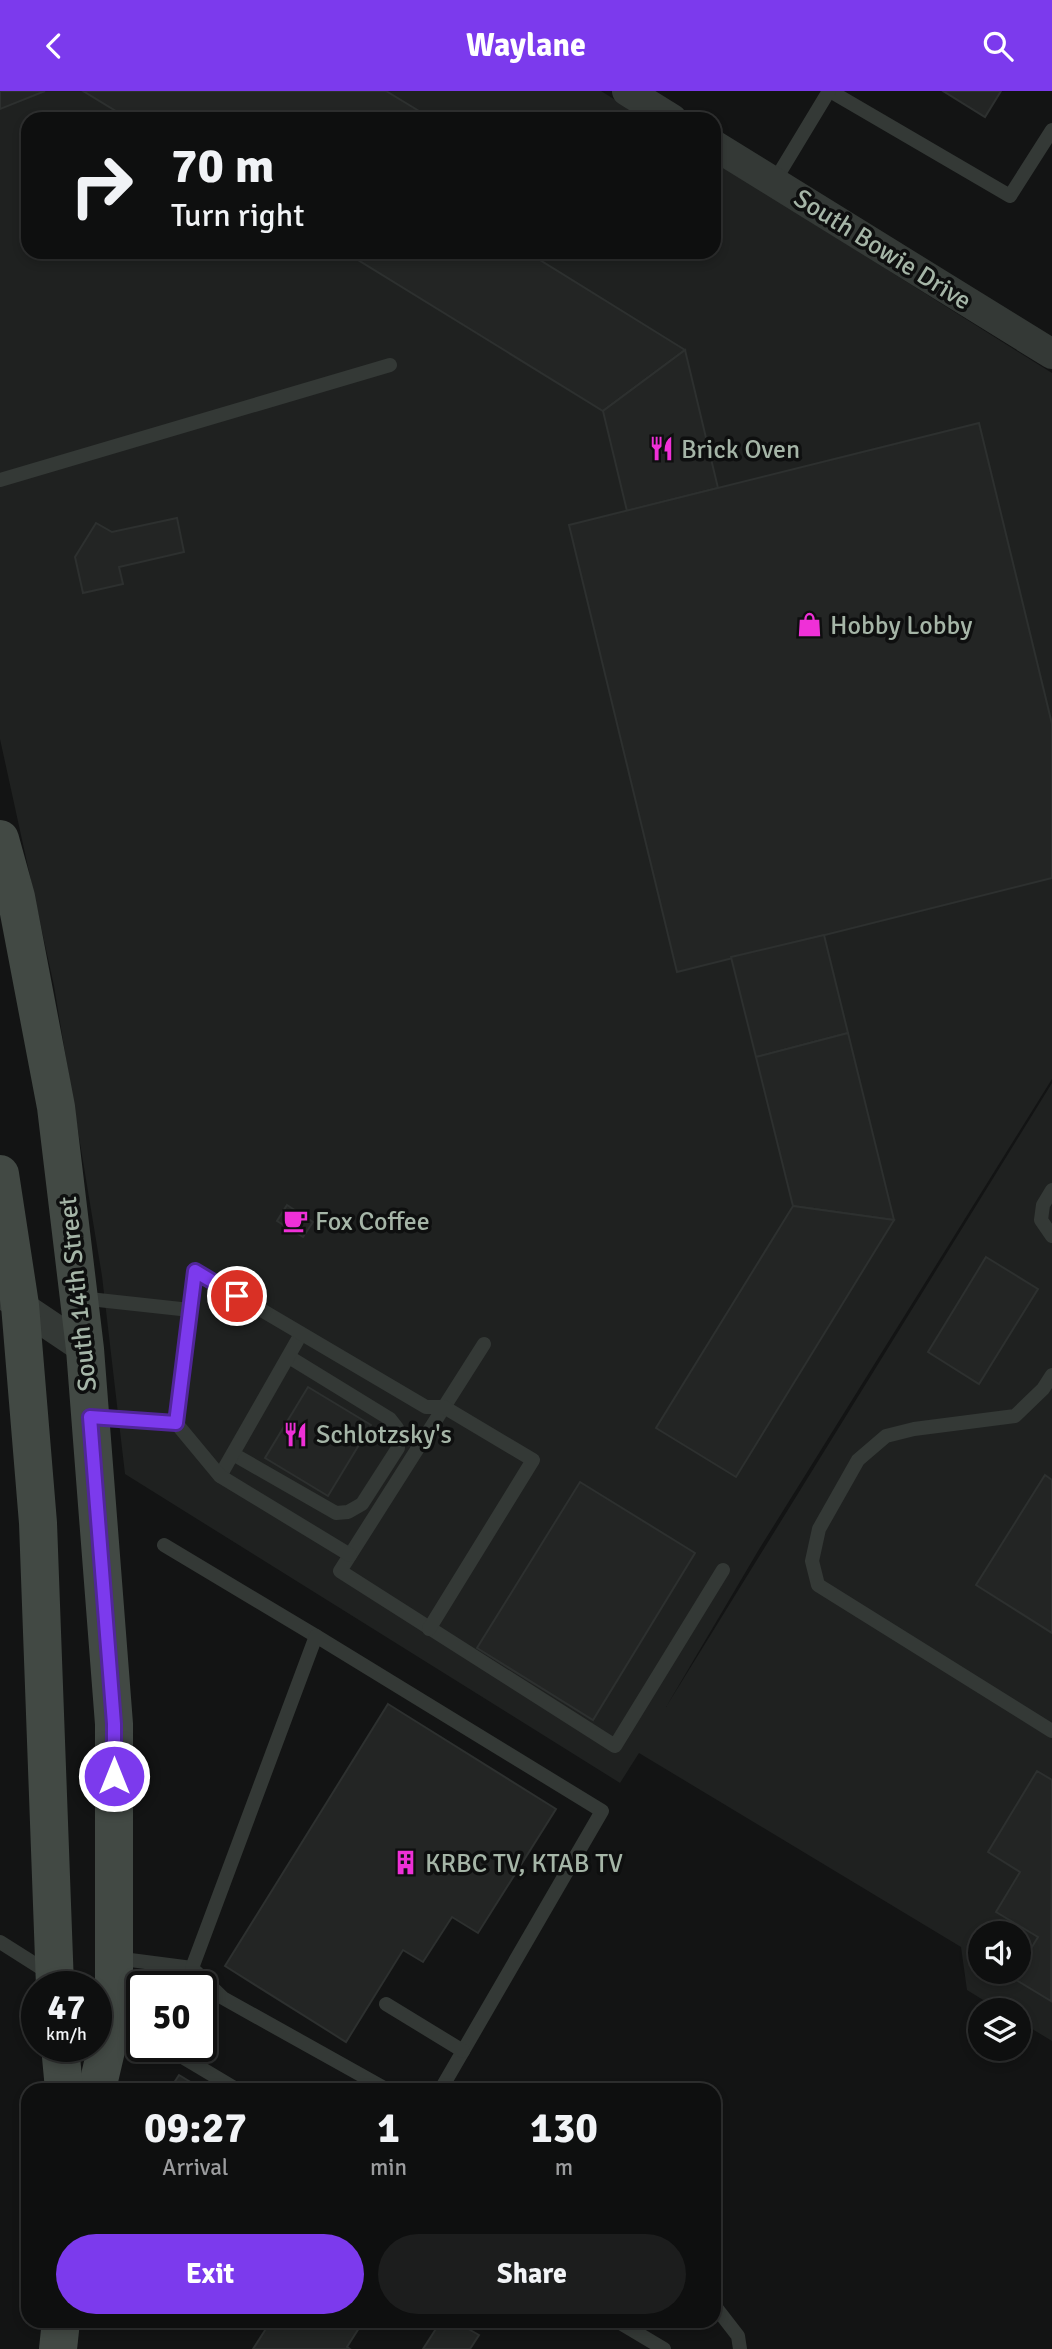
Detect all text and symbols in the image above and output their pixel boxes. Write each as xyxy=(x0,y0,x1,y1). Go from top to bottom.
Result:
text: Waylane xyxy=(466,26,586,65)
icon: back xyxy=(35,27,73,65)
icon: search xyxy=(979,27,1017,65)
text: 70 m xyxy=(171,136,274,196)
icon: right xyxy=(56,140,147,231)
street label: South Bowie Drive xyxy=(788,182,977,317)
text: Turn right xyxy=(171,196,304,235)
place label: Brick Oven xyxy=(681,434,800,466)
restaurant icon: Brick Oven xyxy=(647,435,675,463)
place label: Hobby Lobby xyxy=(830,610,972,642)
shop icon: Hobby Lobby xyxy=(796,611,824,639)
street label: South 14th Street xyxy=(52,1195,104,1393)
place label: Fox Coffee xyxy=(315,1206,430,1238)
cafe icon: Fox Coffee xyxy=(281,1207,309,1235)
pin xyxy=(207,1266,267,1326)
icon: arrive xyxy=(218,1277,256,1315)
place label: Schlotzsky's xyxy=(316,1419,452,1451)
restaurant icon: Schlotzsky's xyxy=(282,1420,310,1448)
position arrow xyxy=(77,1739,151,1813)
place label: KRBC TV, KTAB TV xyxy=(425,1848,623,1880)
building icon: KRBC TV, KTAB TV xyxy=(391,1849,419,1877)
map controls xyxy=(968,1921,1031,2061)
button: sound xyxy=(968,1921,1031,1984)
speed limit sign: 50 xyxy=(126,1971,217,2062)
text: 47 xyxy=(48,1986,85,2029)
button: layers xyxy=(968,1998,1031,2061)
text: km/h xyxy=(46,2023,87,2045)
text: 09:27 xyxy=(144,2103,247,2154)
text: 1 xyxy=(377,2103,400,2154)
text: 130 xyxy=(530,2103,598,2154)
text: Arrival xyxy=(162,2153,229,2182)
text: min xyxy=(370,2153,407,2182)
text: m xyxy=(555,2153,573,2182)
button: Exit xyxy=(56,2234,364,2314)
button: Share xyxy=(378,2234,686,2314)

